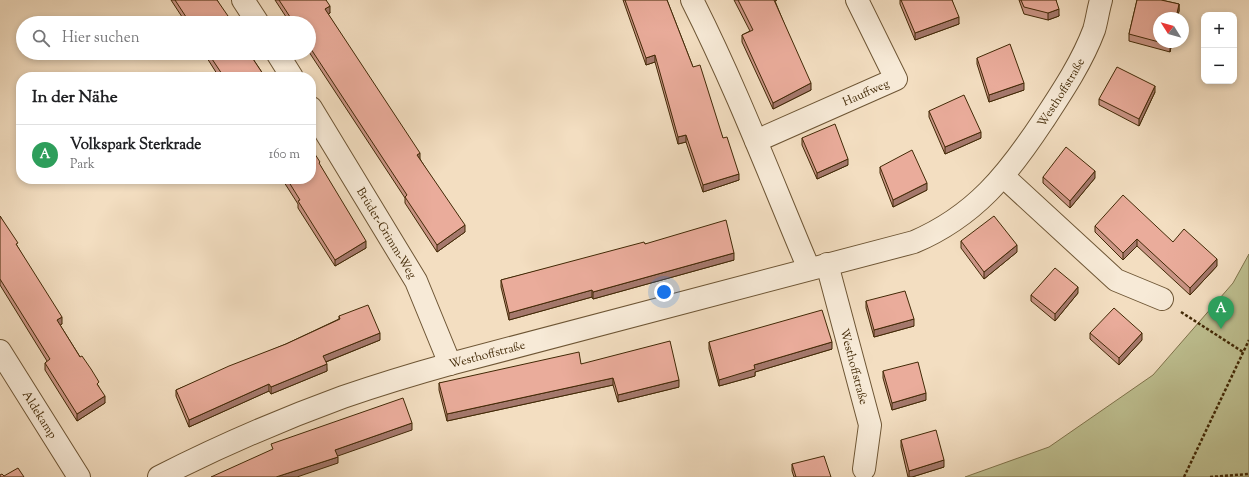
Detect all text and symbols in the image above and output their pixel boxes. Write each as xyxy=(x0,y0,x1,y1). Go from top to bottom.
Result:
north arrow xyxy=(1153,12,1189,48)
map controls xyxy=(1201,12,1237,84)
button: + xyxy=(1201,12,1237,48)
search box xyxy=(16,16,316,60)
icon: search xyxy=(30,27,52,49)
text: Hier suchen xyxy=(62,28,140,49)
button: − xyxy=(1201,48,1237,84)
street label: Westhoffstraße xyxy=(1033,55,1090,131)
street label: Hauffweg xyxy=(840,75,892,112)
text: In der Nähe xyxy=(32,86,118,110)
text: Volkspark Sterkrade xyxy=(70,135,201,156)
text: A xyxy=(40,146,50,164)
text: 160 m xyxy=(269,146,300,164)
text: Park xyxy=(70,156,95,174)
street label: Brüder-Grimm-Weg xyxy=(351,184,421,282)
your location xyxy=(654,282,674,302)
pin: A xyxy=(1208,296,1234,329)
street label: Westhoffstraße xyxy=(835,327,872,407)
street label: Westhoffstraße xyxy=(447,336,528,374)
street label: Aldekamp xyxy=(17,388,61,443)

